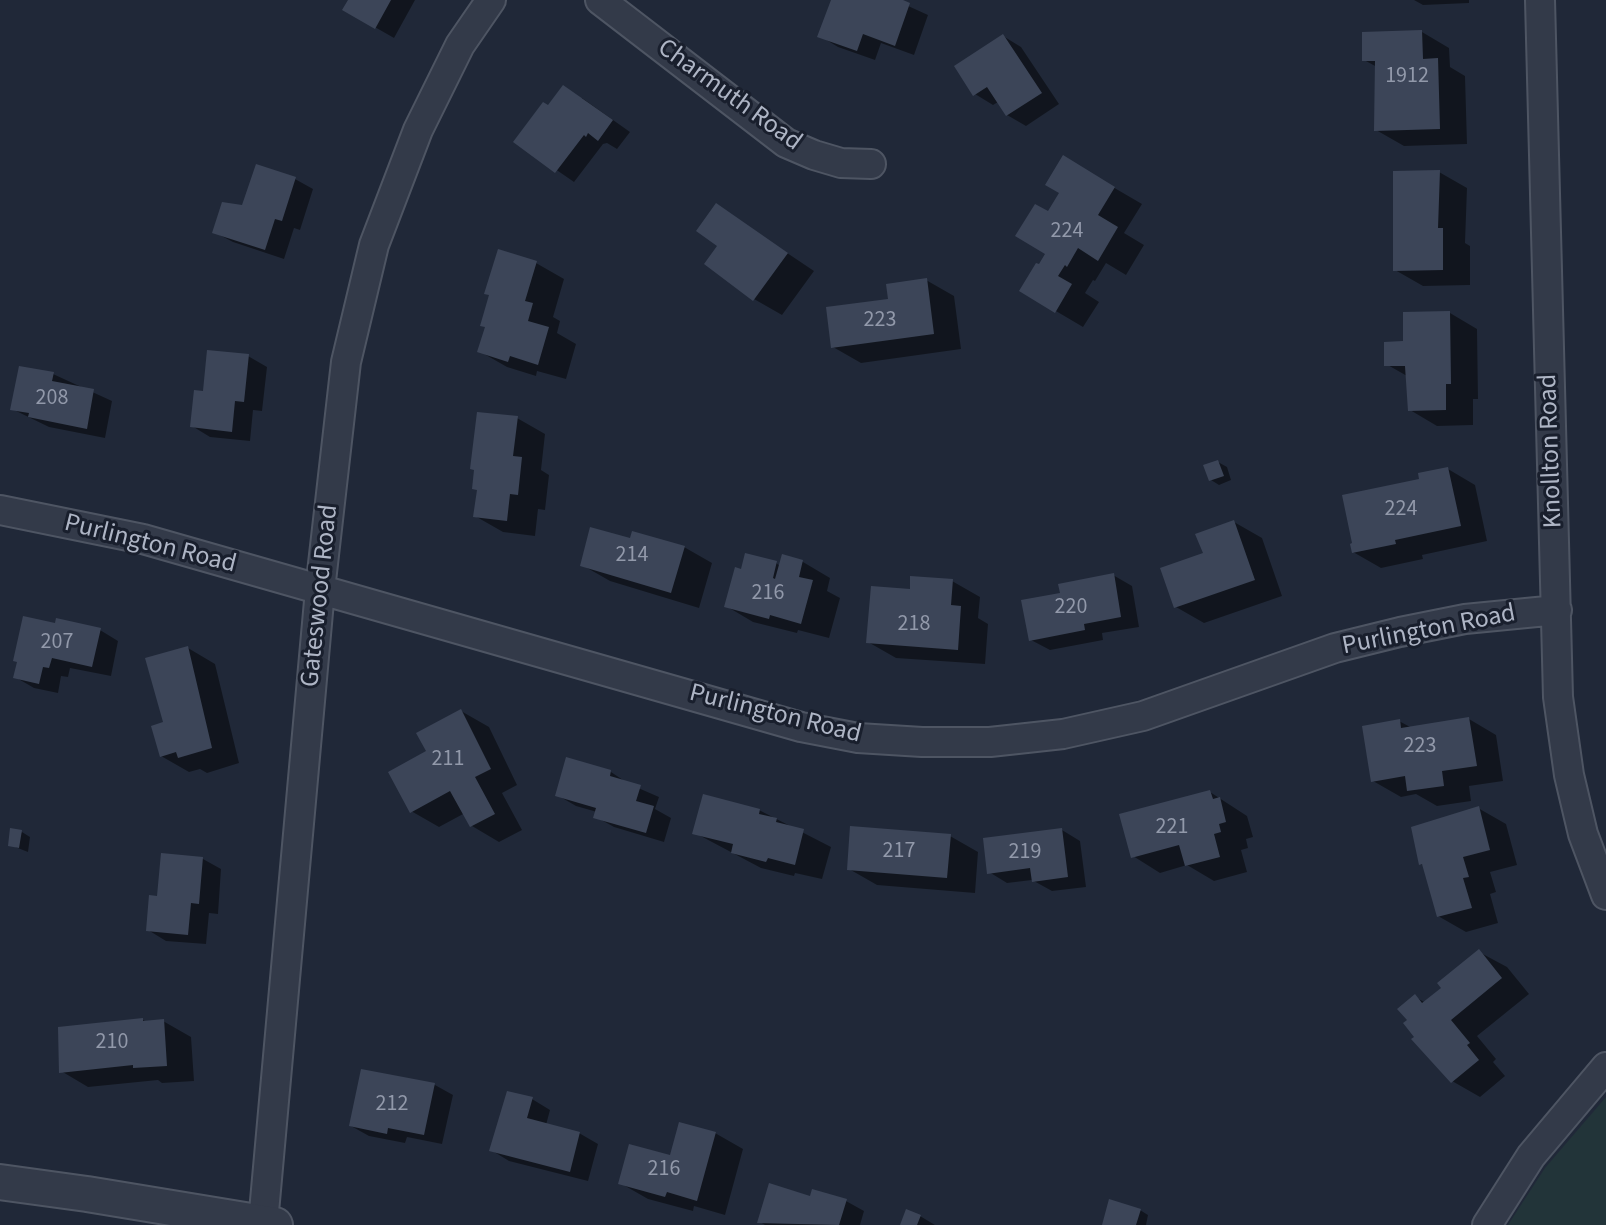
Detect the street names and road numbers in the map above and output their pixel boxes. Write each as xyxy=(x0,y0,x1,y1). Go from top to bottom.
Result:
street label: Charmuth Road xyxy=(651,33,807,159)
street label: Knollton Road xyxy=(1534,373,1570,529)
street label: Gateswood Road xyxy=(296,503,346,689)
street label: Purlington Road xyxy=(61,509,239,581)
street label: Purlington Road xyxy=(1340,599,1518,663)
street label: Purlington Road xyxy=(686,679,864,751)

